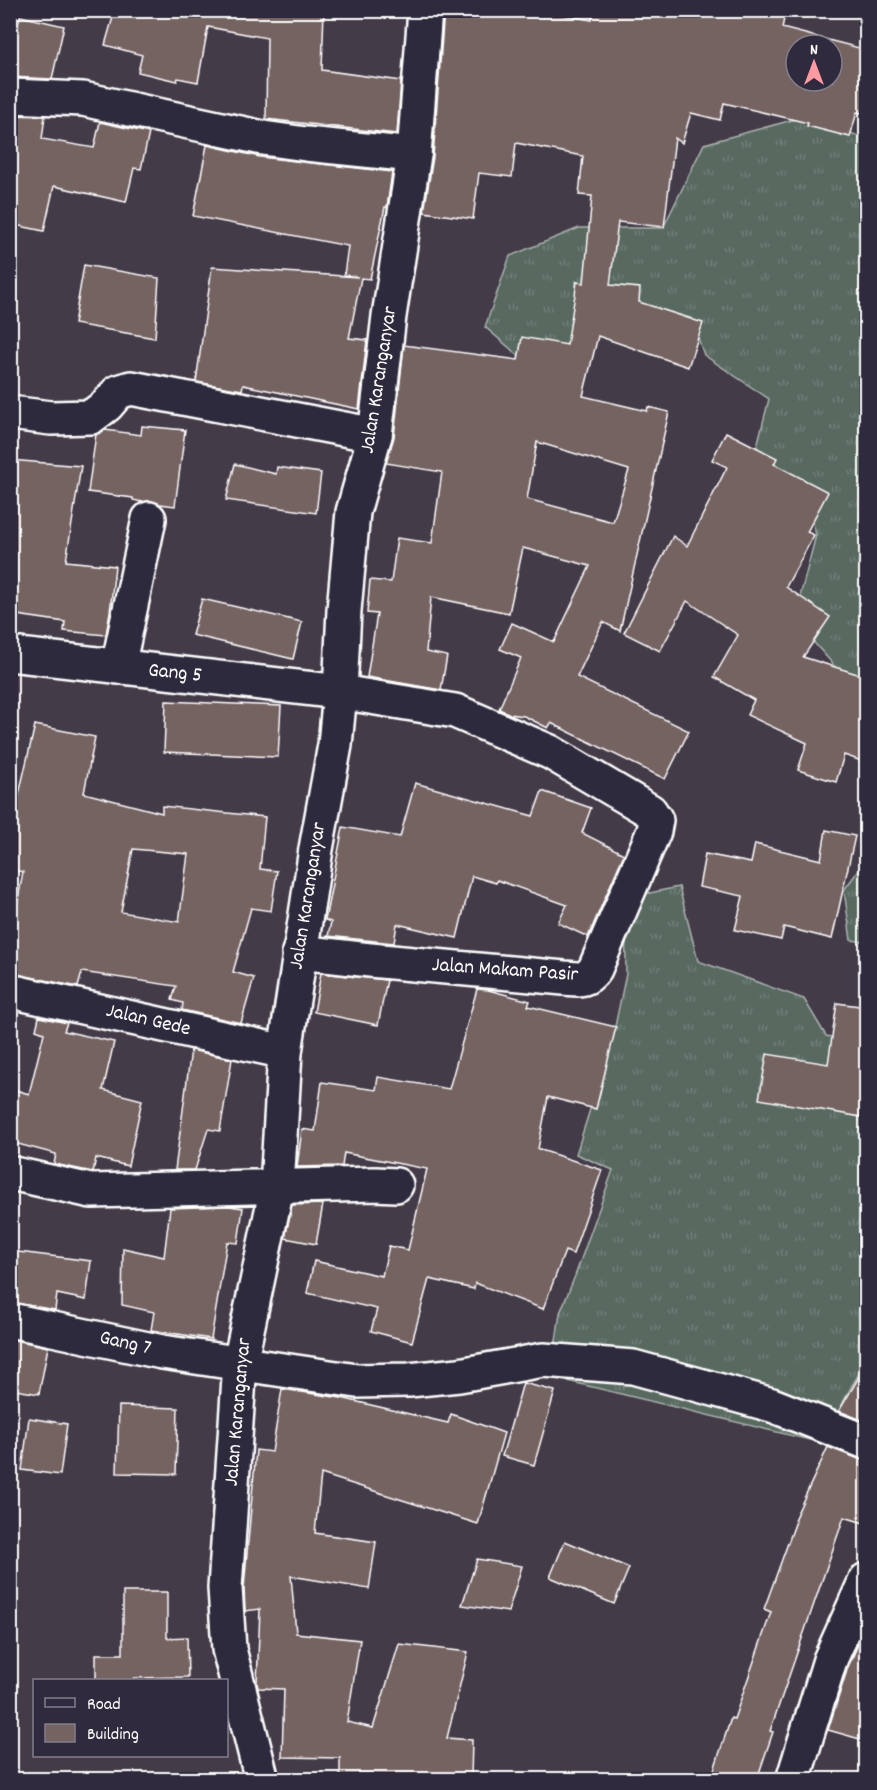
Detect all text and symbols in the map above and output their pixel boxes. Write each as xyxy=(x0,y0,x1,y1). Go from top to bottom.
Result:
north arrow xyxy=(784,33,844,93)
text: N xyxy=(810,39,818,62)
street label: Jalan Karanganyar xyxy=(354,304,406,456)
street label: Gang 5 xyxy=(147,656,203,692)
street label: Jalan Karanganyar xyxy=(283,820,335,972)
street label: Jalan Makam Pasir xyxy=(431,951,579,991)
street label: Jalan Gede xyxy=(103,997,193,1045)
street label: Gang 7 xyxy=(96,1324,154,1364)
street label: Jalan Karanganyar xyxy=(218,1336,260,1487)
legend xyxy=(33,1679,228,1757)
text: Road xyxy=(87,1693,121,1718)
text: Building xyxy=(87,1723,139,1748)

